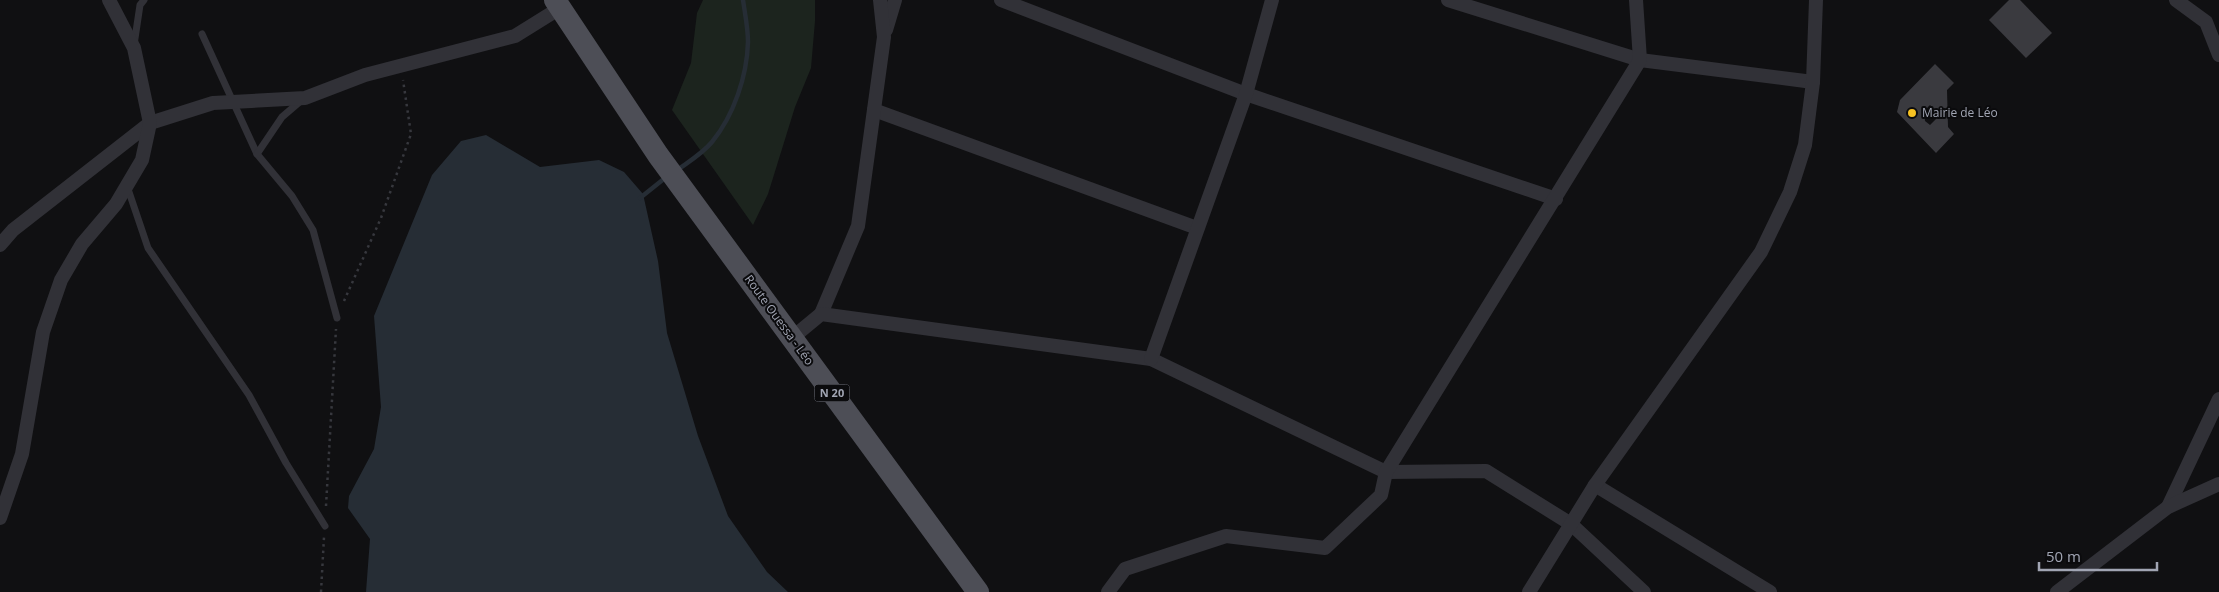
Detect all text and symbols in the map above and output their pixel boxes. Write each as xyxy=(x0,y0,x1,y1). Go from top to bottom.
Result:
place label: Mairie de Léo xyxy=(1922,104,1998,121)
marker: Mairie de Léo xyxy=(1906,107,1918,119)
street label: Route Ouessa - Léo xyxy=(741,271,818,368)
road number: N 20 xyxy=(814,384,850,402)
scale bar xyxy=(2039,540,2156,572)
text: 50 m xyxy=(2046,546,2081,566)

